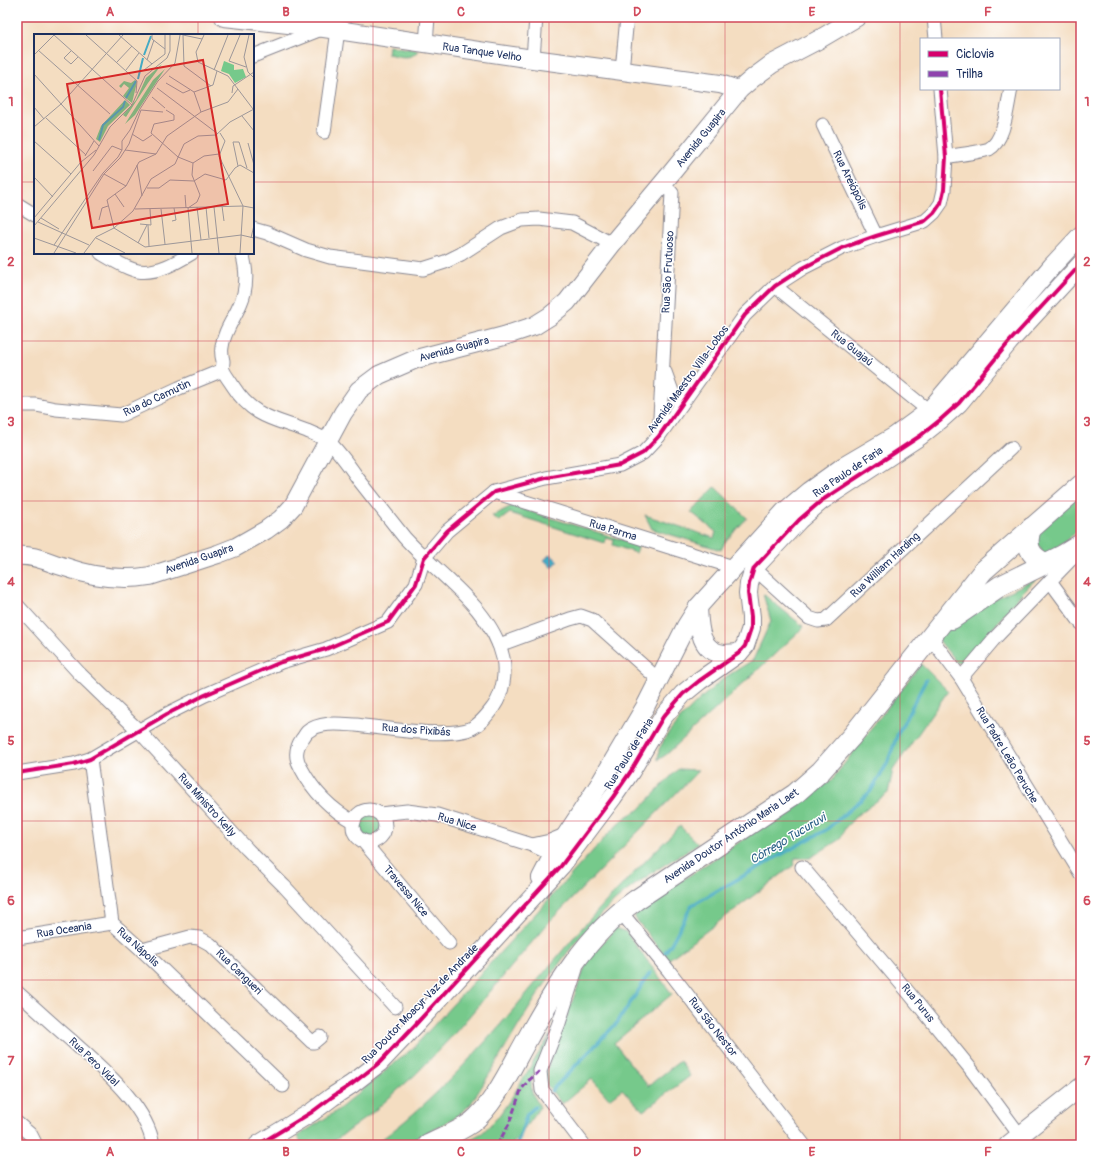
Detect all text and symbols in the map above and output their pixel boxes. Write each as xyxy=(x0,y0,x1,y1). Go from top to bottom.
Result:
text: A xyxy=(106,4,115,20)
text: B xyxy=(282,4,290,20)
text: C xyxy=(457,4,465,20)
text: D xyxy=(633,4,641,20)
text: E xyxy=(809,4,816,20)
text: F xyxy=(984,4,992,20)
inset map xyxy=(34,34,254,254)
legend xyxy=(920,38,1060,90)
street label: Rua Tanque Velho xyxy=(441,40,523,64)
text: Ciclovia xyxy=(956,47,994,62)
text: Trilha xyxy=(956,67,983,82)
text: 1 xyxy=(8,94,14,110)
text: 1 xyxy=(1084,94,1090,110)
street label: Avenida Guapira xyxy=(673,106,729,170)
street label: Rua Areiópolis xyxy=(830,148,870,212)
street label: Rua São Frutuoso xyxy=(659,230,677,314)
text: 2 xyxy=(7,254,15,270)
text: 2 xyxy=(1083,254,1091,270)
street label: Avenida Maestro Villa-Lobos xyxy=(645,323,731,435)
street label: Rua Guajaú xyxy=(828,327,876,369)
street label: Avenida Guapira xyxy=(418,333,490,365)
street label: Rua do Camutin xyxy=(121,377,193,419)
text: 3 xyxy=(7,414,15,430)
text: 3 xyxy=(1083,414,1091,430)
street label: Rua Paulo de Faria xyxy=(810,444,886,500)
street label: Rua Parma xyxy=(588,517,638,543)
street label: Rua William Harding xyxy=(848,529,923,600)
street label: Avenida Guapira xyxy=(163,541,235,577)
text: 4 xyxy=(7,574,15,590)
text: 4 xyxy=(1083,574,1091,590)
street label: Rua Padre Leão Peruche xyxy=(973,705,1041,806)
street label: Rua Paulo de Faria xyxy=(602,716,656,792)
street label: Rua dos Pixibás xyxy=(381,721,451,739)
text: 5 xyxy=(7,733,15,749)
text: 5 xyxy=(1083,733,1091,749)
street label: Rua Ministro Kelly xyxy=(175,771,239,840)
street label: Avenida Doutor Antônio Maria Laet xyxy=(661,785,802,886)
street label: Rua Nice xyxy=(436,810,478,834)
water label: Córrego Tucuruvi xyxy=(747,810,830,867)
street label: Travessa Nice xyxy=(381,863,432,920)
text: 6 xyxy=(7,893,15,909)
text: 6 xyxy=(1083,893,1091,909)
street label: Rua Oceania xyxy=(36,919,92,941)
street label: Rua Nápolis xyxy=(114,925,162,969)
street label: Rua Doutor Moacyr Vaz de Andrade xyxy=(359,941,481,1067)
street label: Rua Cangueri xyxy=(213,947,265,997)
street label: Rua Purus xyxy=(899,981,937,1025)
street label: Rua São Nestor xyxy=(686,995,740,1059)
street label: Rua Pero Vidal xyxy=(66,1035,122,1089)
text: 7 xyxy=(8,1053,15,1069)
text: 7 xyxy=(1084,1053,1091,1069)
text: A xyxy=(106,1144,115,1160)
text: B xyxy=(282,1144,290,1160)
text: C xyxy=(457,1144,465,1160)
text: D xyxy=(633,1144,641,1160)
text: E xyxy=(809,1144,816,1160)
text: F xyxy=(984,1144,992,1160)

